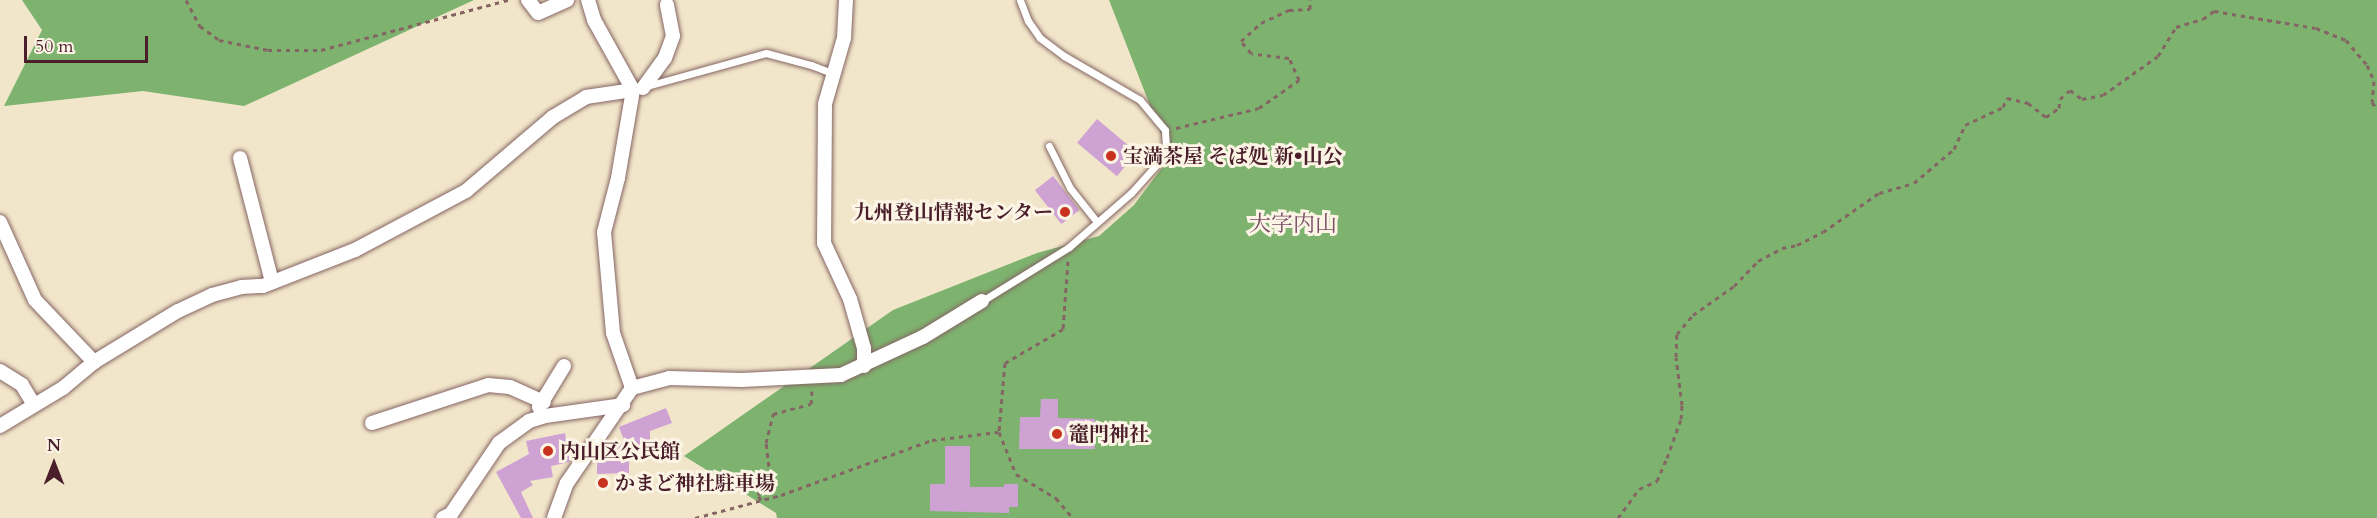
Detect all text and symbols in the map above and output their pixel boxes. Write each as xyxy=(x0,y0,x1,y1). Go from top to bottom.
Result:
scale bar xyxy=(27,24,152,62)
text: 50 m xyxy=(35,34,74,59)
place label: 宝満茶屋 そば処 新•山公 xyxy=(1123,144,1343,168)
marker: 宝満茶屋 そば処 新•山公 xyxy=(1104,149,1118,163)
place label: 九州登山情報センター xyxy=(853,200,1053,224)
marker: 九州登山情報センター xyxy=(1058,205,1072,219)
district label: 大字内山 xyxy=(1249,212,1337,238)
place label: 竈門神社 xyxy=(1069,422,1149,446)
marker: 竈門神社 xyxy=(1050,427,1064,441)
north arrow xyxy=(24,434,84,494)
text: N xyxy=(47,435,61,457)
place label: 内山区公民館 xyxy=(560,439,680,463)
marker: 内山区公民館 xyxy=(541,444,555,458)
place label: かまど神社駐車場 xyxy=(615,471,775,495)
marker: かまど神社駐車場 xyxy=(596,476,610,490)

